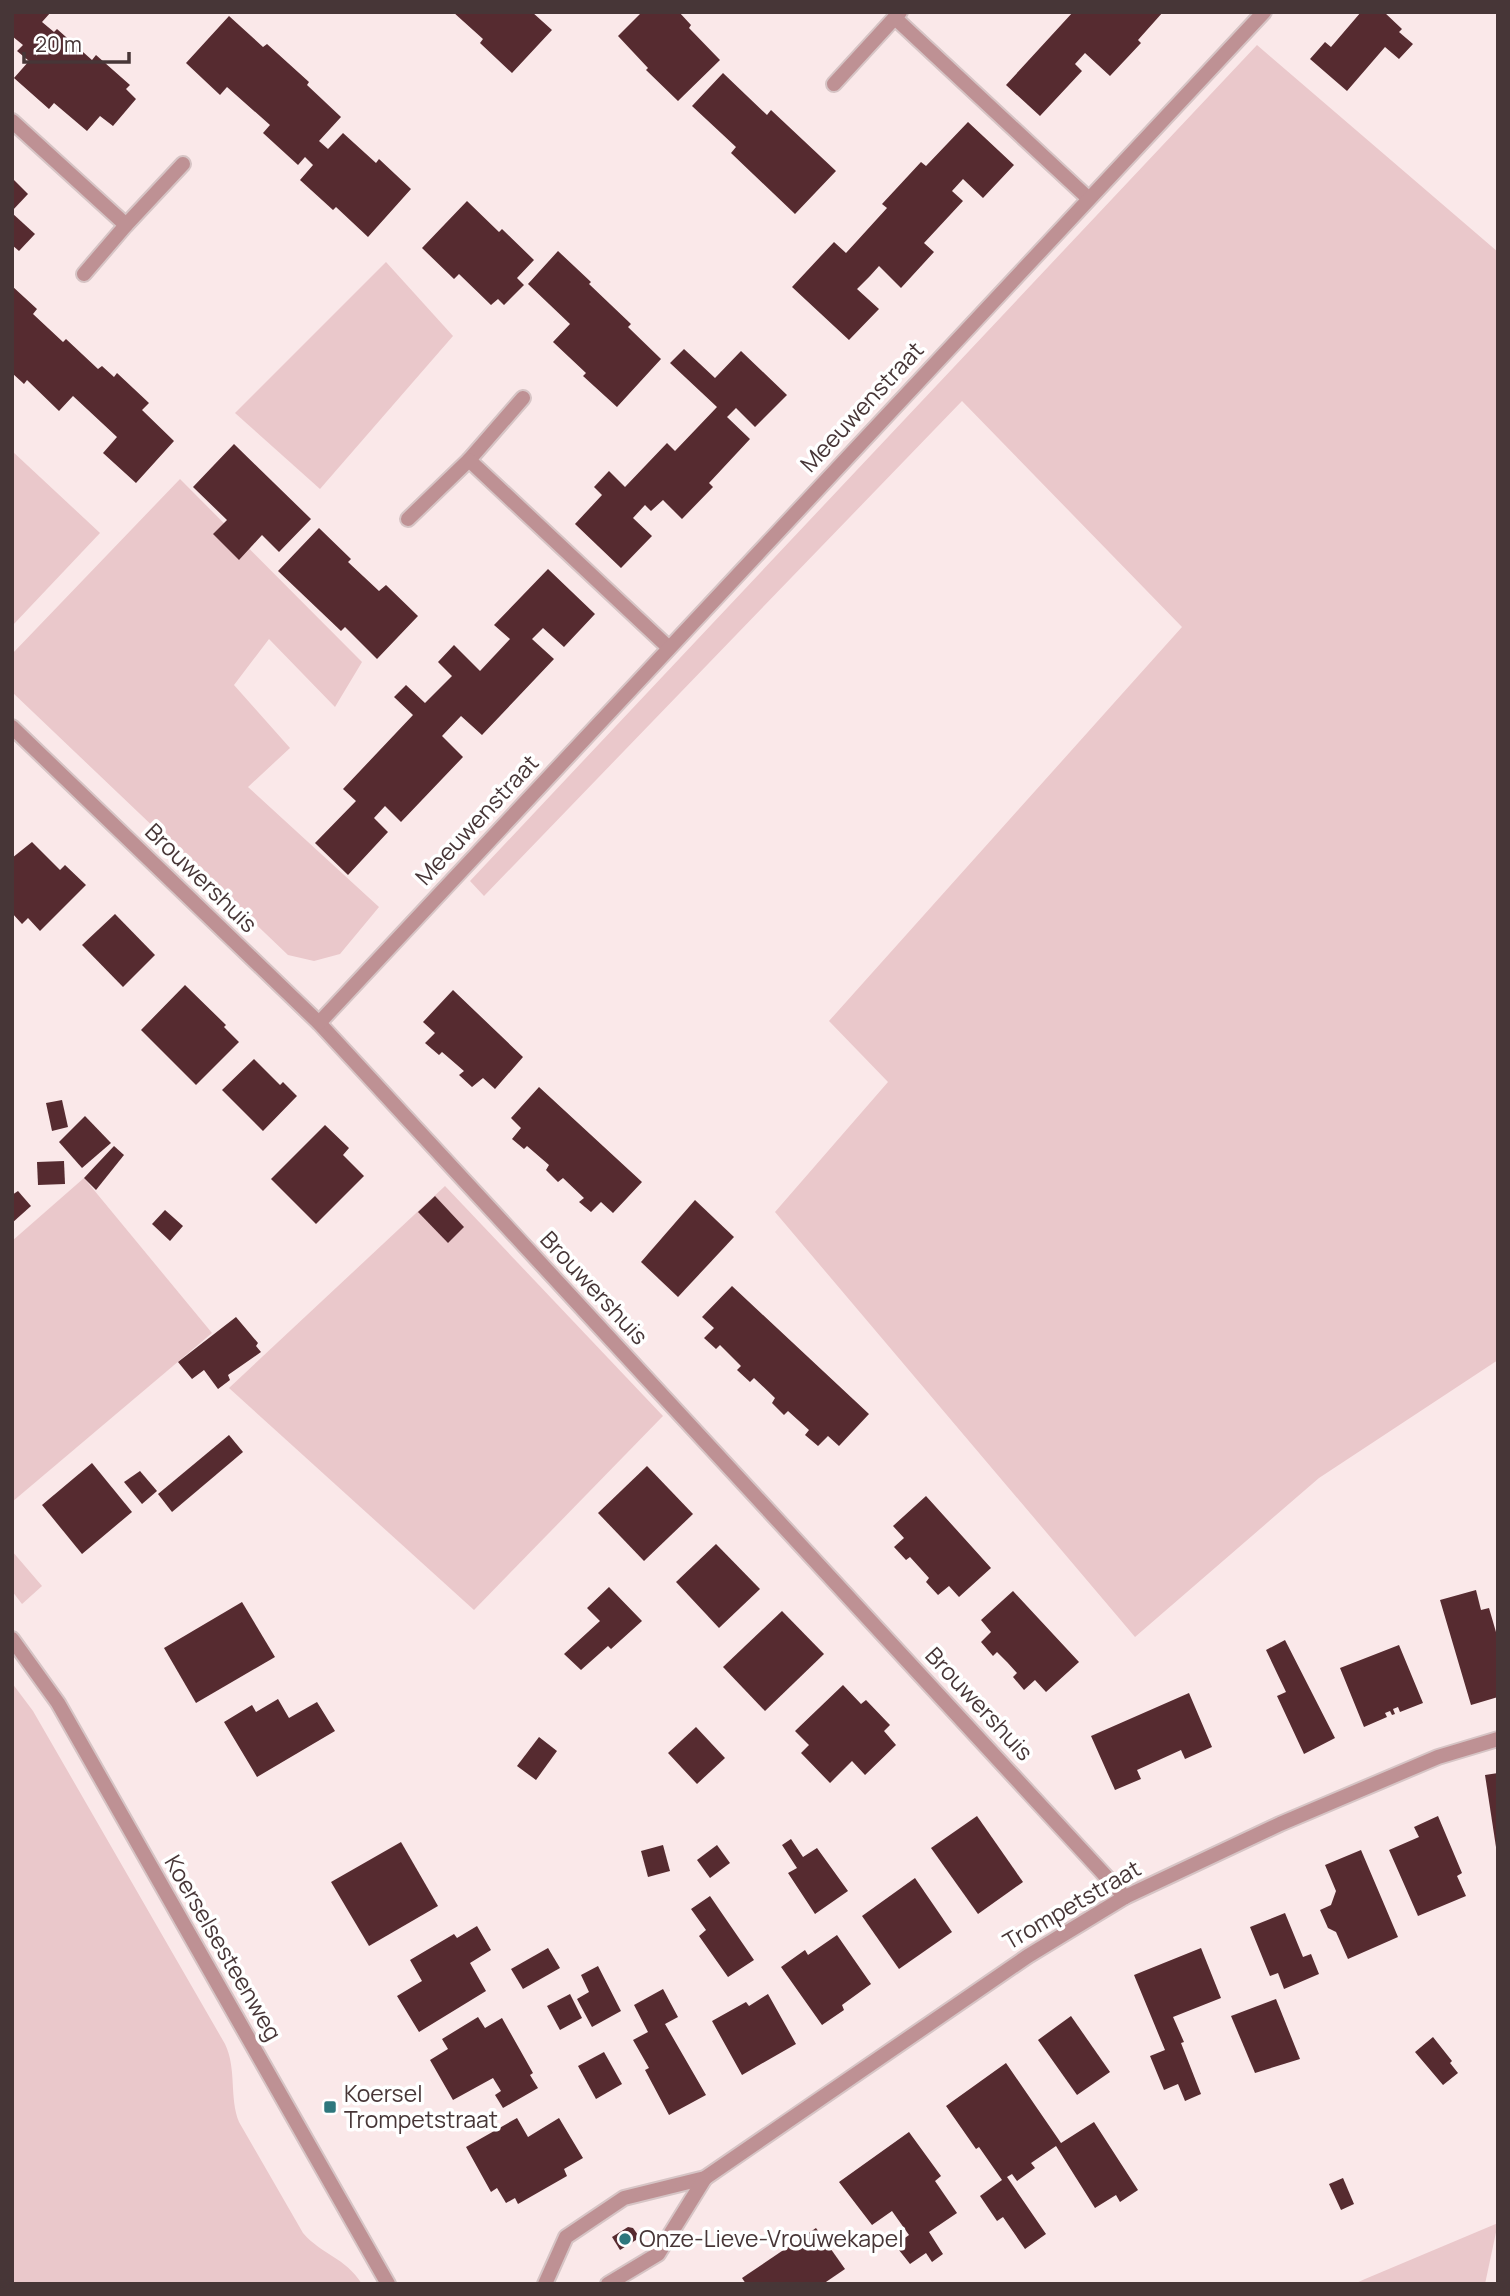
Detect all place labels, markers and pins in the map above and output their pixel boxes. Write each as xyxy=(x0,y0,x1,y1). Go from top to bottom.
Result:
place label: Koersel Trompetstraat xyxy=(344,2077,498,2135)
marker: Koersel Trompetstraat xyxy=(322,2099,338,2115)
place label: Onze-Lieve-Vrouwekapel xyxy=(639,2222,904,2254)
marker: Onze-Lieve-Vrouwekapel xyxy=(617,2231,633,2247)

